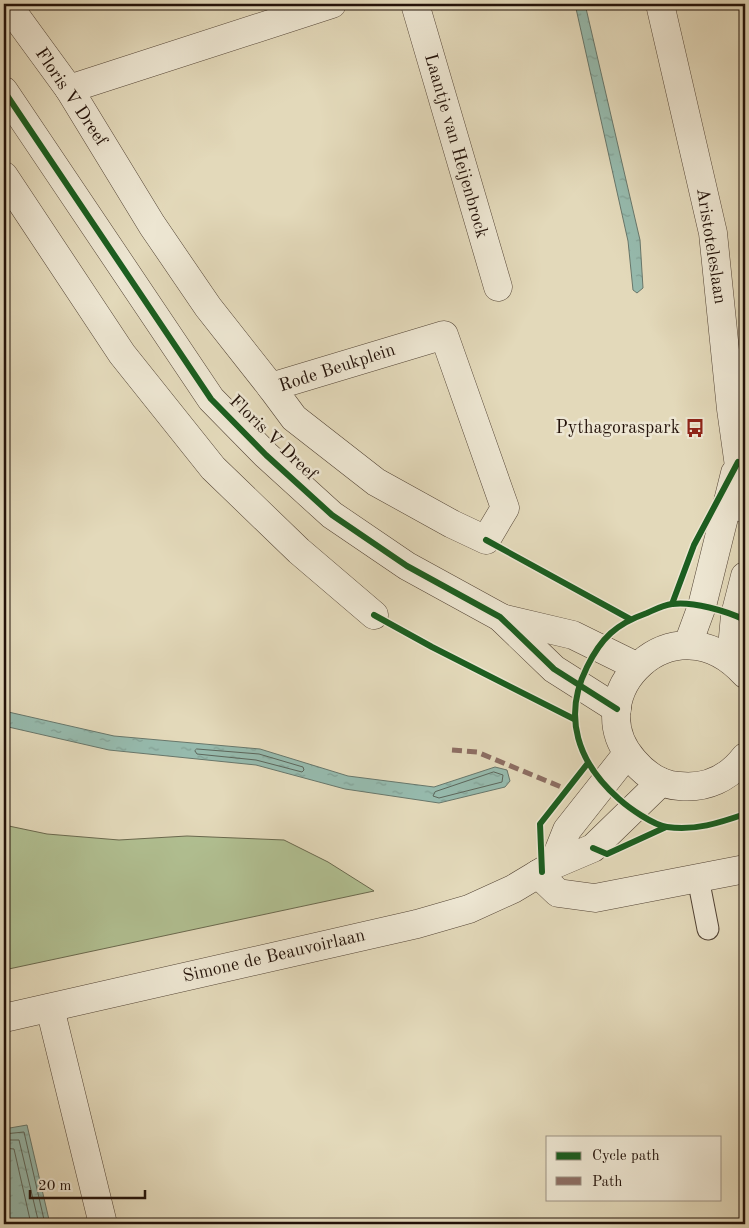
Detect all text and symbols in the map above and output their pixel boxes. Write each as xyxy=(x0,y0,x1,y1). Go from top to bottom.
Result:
street label: Floris V Dreef xyxy=(32,45,111,150)
street label: Laantje van Heijenbrock xyxy=(421,52,491,240)
street label: Aristoteleslaan xyxy=(693,187,729,305)
street label: Rode Beukplein xyxy=(277,341,398,395)
street label: Floris V Dreef xyxy=(226,392,321,485)
bus stop icon: Pythagoraspark xyxy=(684,417,706,439)
place label: Pythagoraspark xyxy=(556,419,680,437)
street label: Simone de Beauvoirlaan xyxy=(181,926,367,986)
legend xyxy=(546,1136,722,1200)
text: Cycle path xyxy=(592,1149,660,1164)
scale bar xyxy=(30,1168,145,1200)
text: Path xyxy=(592,1175,622,1190)
text: 20 m xyxy=(38,1179,72,1194)

